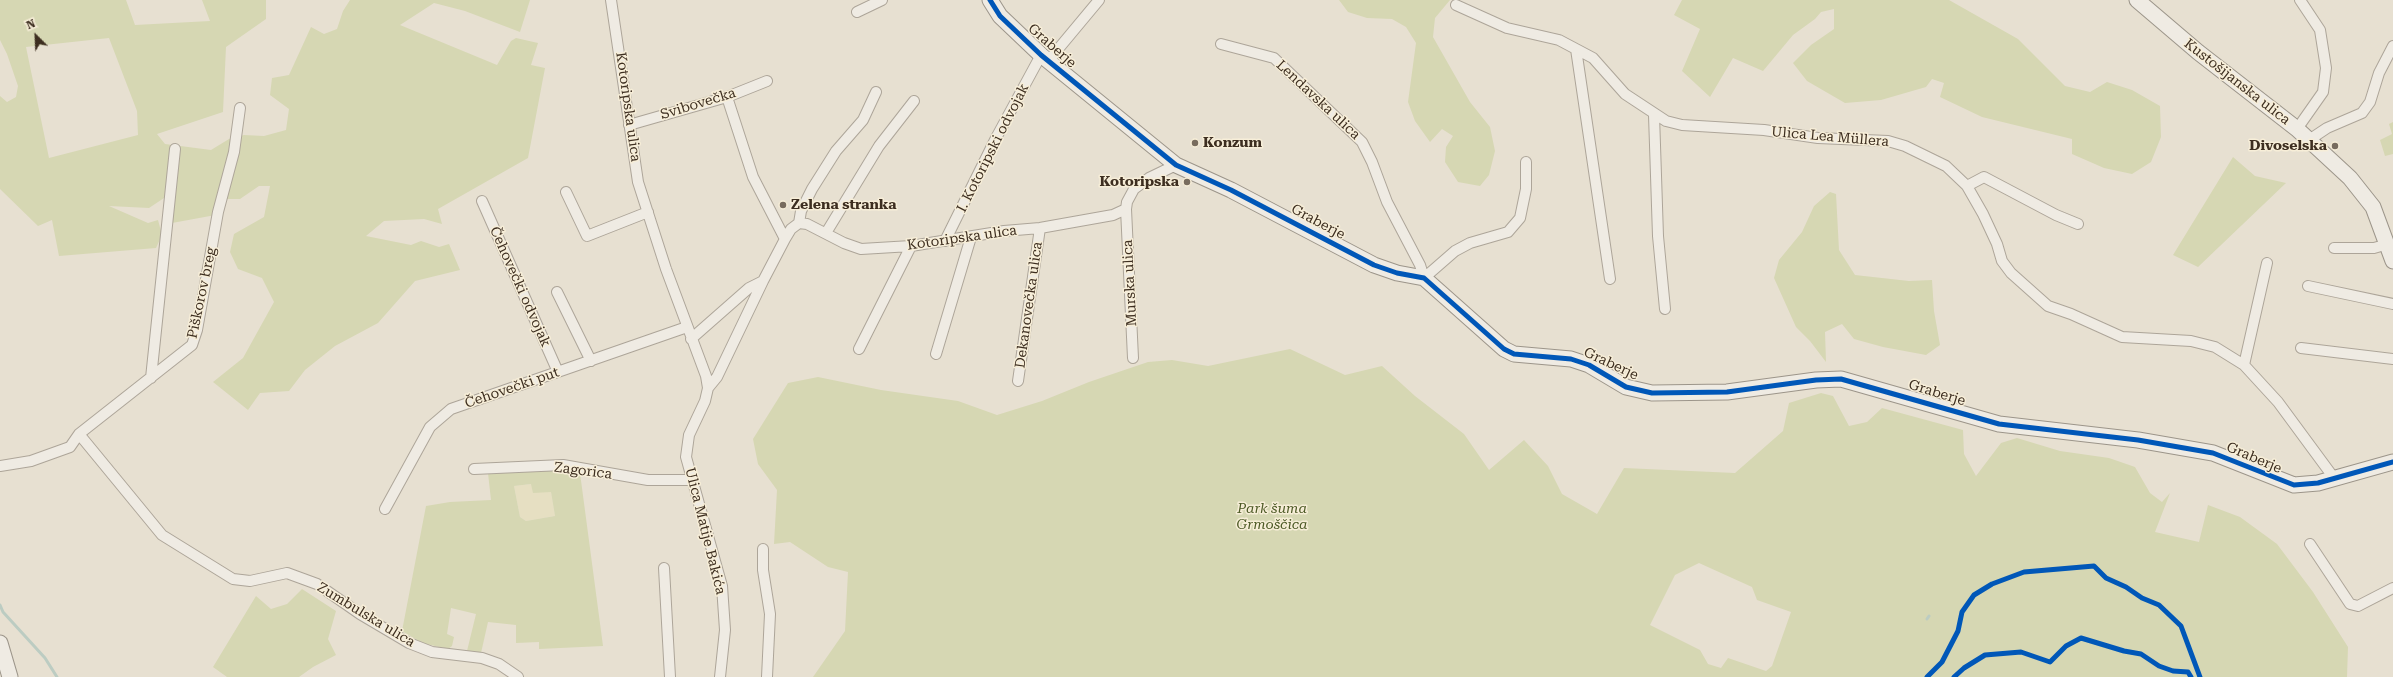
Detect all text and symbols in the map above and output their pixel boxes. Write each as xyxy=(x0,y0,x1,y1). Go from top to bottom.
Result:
north arrow xyxy=(16,16,56,56)
text: N xyxy=(24,17,37,32)
street label: Graberje xyxy=(1024,20,1080,72)
street label: Kustošijanska ulica xyxy=(2181,35,2293,129)
street label: Kotoripska ulica xyxy=(612,51,644,163)
street label: Lendavska ulica xyxy=(1273,57,1363,143)
street label: I. Kotoripski odvojak xyxy=(953,81,1033,215)
street label: Svibovečka xyxy=(658,85,738,123)
street label: Ulica Lea Müllera xyxy=(1770,123,1890,151)
place label: Konzum xyxy=(1203,135,1262,151)
marker: Konzum xyxy=(1190,138,1200,148)
place label: Divoselska xyxy=(2249,138,2327,154)
marker: Divoselska xyxy=(2330,141,2340,151)
place label: Kotoripska xyxy=(1099,174,1179,190)
marker: Kotoripska xyxy=(1182,177,1192,187)
place label: Zelena stranka xyxy=(791,197,896,213)
marker: Zelena stranka xyxy=(778,200,788,210)
street label: Graberje xyxy=(1288,201,1348,243)
street label: Kotoripska ulica xyxy=(906,222,1018,254)
street label: Čehovečki odvojak xyxy=(486,224,554,350)
street label: Murska ulica xyxy=(1119,239,1141,327)
street label: Dekanovečka ulica xyxy=(1012,241,1046,369)
street label: Piškorov breg xyxy=(184,246,220,340)
street label: Graberje xyxy=(1581,344,1641,384)
street label: Čehovečki put xyxy=(463,364,561,412)
street label: Graberje xyxy=(1907,376,1967,410)
street label: Graberje xyxy=(2224,439,2284,477)
street label: Zagorica xyxy=(553,459,613,483)
street label: Ulica Matije Bakića xyxy=(681,466,729,596)
park label: Park šuma Grmoščica xyxy=(1236,501,1308,534)
street label: Zumbulska ulica xyxy=(314,579,418,651)

